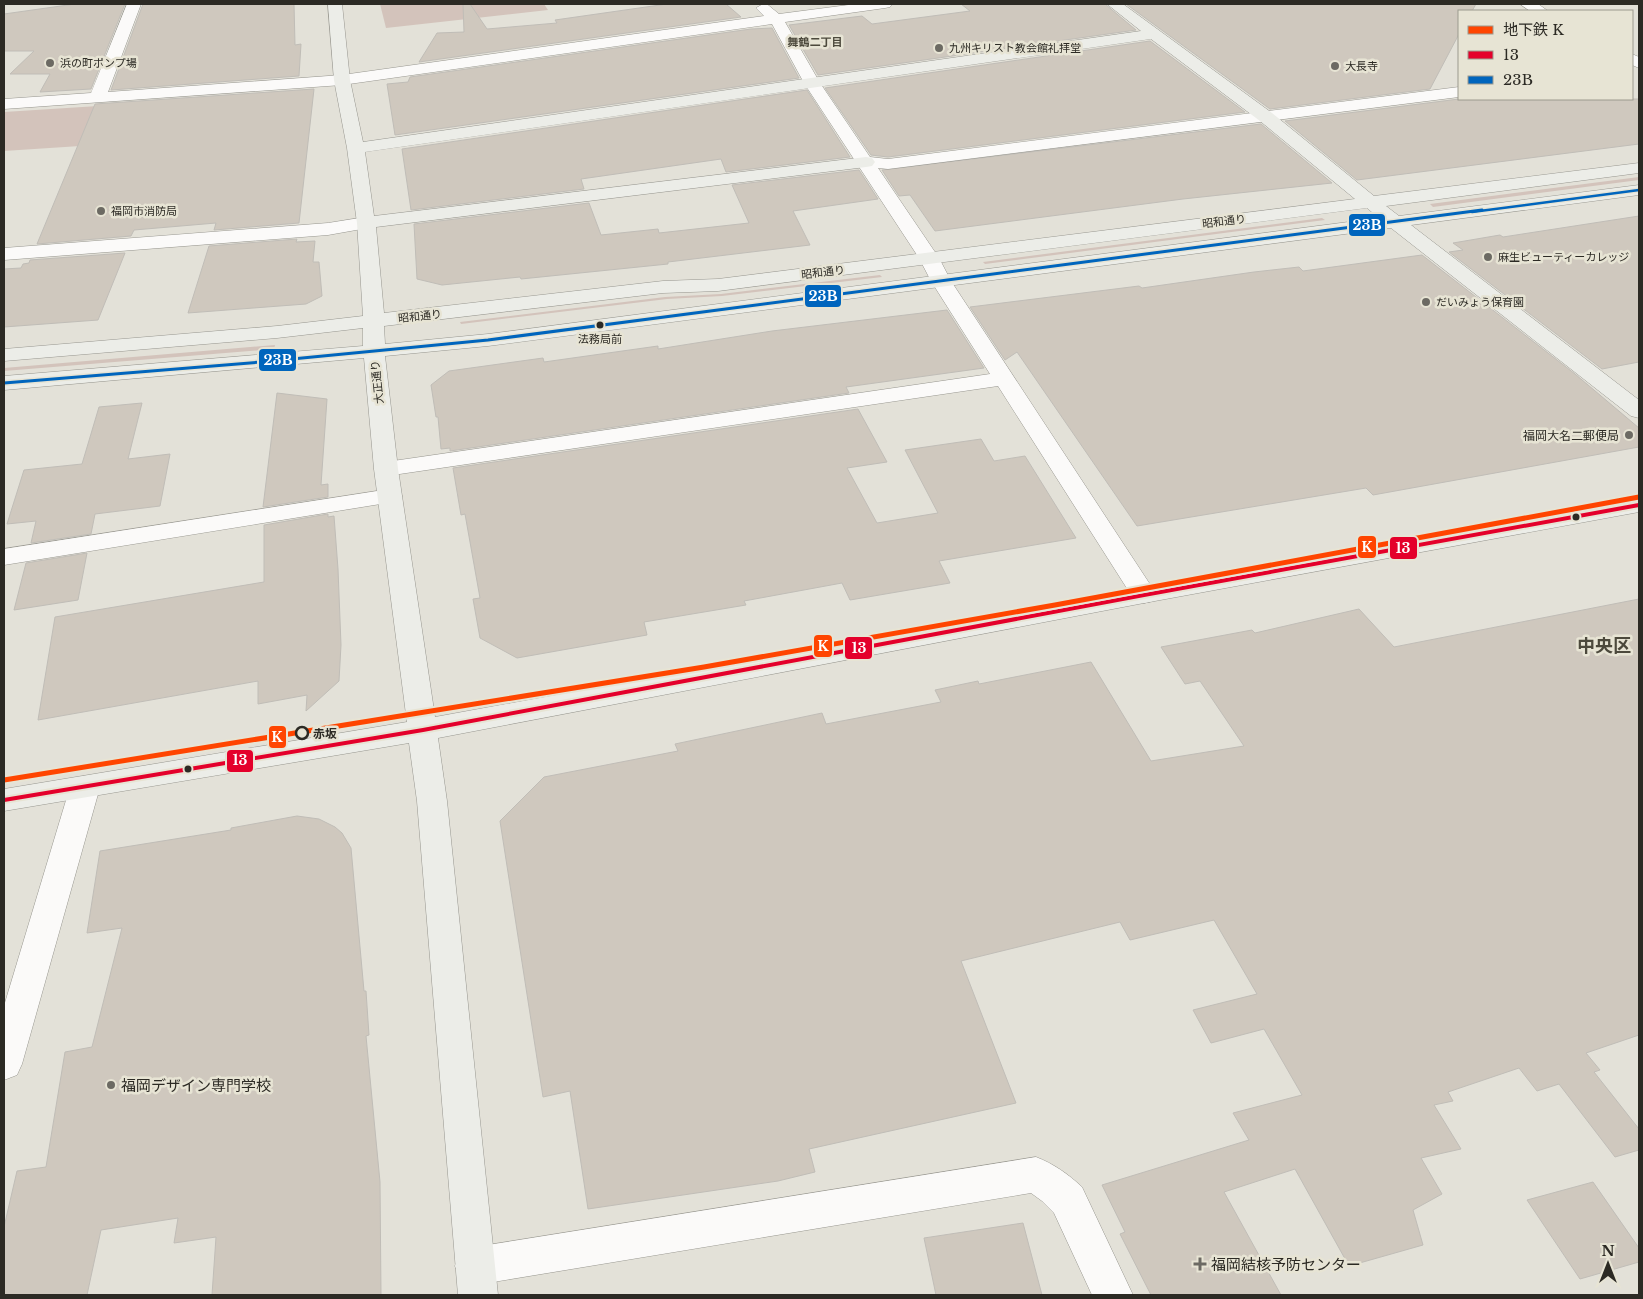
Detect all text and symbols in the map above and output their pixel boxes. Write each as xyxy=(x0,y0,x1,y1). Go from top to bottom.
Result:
legend xyxy=(1458,10,1633,100)
text: 地下鉄 K xyxy=(1503,20,1564,39)
district label: 舞鶴二丁目 xyxy=(788,35,843,49)
place label: 九州キリスト教会館礼拝堂 xyxy=(949,41,1081,55)
marker: 九州キリスト教会館礼拝堂 xyxy=(933,42,945,54)
text: 13 xyxy=(1503,45,1519,64)
place label: 浜の町ポンプ場 xyxy=(60,56,137,70)
marker: 浜の町ポンプ場 xyxy=(44,57,56,69)
place label: 大長寺 xyxy=(1345,59,1378,73)
marker: 大長寺 xyxy=(1329,60,1341,72)
text: 23B xyxy=(1503,70,1533,89)
place label: 福岡市消防局 xyxy=(111,204,177,218)
marker: 福岡市消防局 xyxy=(95,205,107,217)
street label: 昭和通り xyxy=(1201,211,1247,231)
line badge: 23B xyxy=(1348,213,1386,237)
text: 23B xyxy=(1352,216,1382,234)
place label: 麻生ビューティーカレッジ xyxy=(1498,250,1629,264)
marker: 麻生ビューティーカレッジ xyxy=(1482,251,1494,263)
street label: 昭和通り xyxy=(800,262,846,282)
line badge: 23B xyxy=(804,284,842,308)
text: 23B xyxy=(808,287,838,305)
place label: だいみょう保育園 xyxy=(1436,295,1524,309)
marker: だいみょう保育園 xyxy=(1420,296,1432,308)
street label: 昭和通り xyxy=(397,307,443,325)
marker: 法務局前 xyxy=(595,320,605,330)
place label: 法務局前 xyxy=(578,332,622,346)
line badge: 23B xyxy=(258,348,297,372)
text: 23B xyxy=(263,351,293,369)
street label: 大正通り xyxy=(368,359,386,405)
place label: 福岡大名二郵便局 xyxy=(1523,428,1619,443)
marker: 福岡大名二郵便局 xyxy=(1623,429,1635,441)
unlabelled marker xyxy=(1571,512,1581,522)
line badge: K xyxy=(1357,535,1377,559)
line badge: 13 xyxy=(1389,536,1418,560)
text: K xyxy=(1361,538,1373,556)
text: 13 xyxy=(1395,539,1411,557)
line badge: K xyxy=(813,634,833,658)
district label: 中央区 xyxy=(1577,635,1631,657)
line badge: 13 xyxy=(844,636,873,660)
text: K xyxy=(817,637,829,655)
text: 13 xyxy=(851,639,867,657)
line badge: K xyxy=(268,725,287,749)
marker: 赤坂 xyxy=(295,726,309,740)
place label: 赤坂 xyxy=(313,726,337,741)
text: K xyxy=(271,728,283,746)
line badge: 13 xyxy=(226,749,254,773)
text: 13 xyxy=(232,751,248,769)
unlabelled marker xyxy=(183,764,193,774)
place label: 福岡デザイン専門学校 xyxy=(121,1076,271,1095)
marker: 福岡デザイン専門学校 xyxy=(105,1079,117,1091)
north arrow xyxy=(1583,1239,1633,1289)
text: N xyxy=(1601,1242,1615,1260)
place label: 福岡結核予防センター xyxy=(1211,1255,1361,1274)
marker: 福岡結核予防センター xyxy=(1193,1257,1207,1271)

